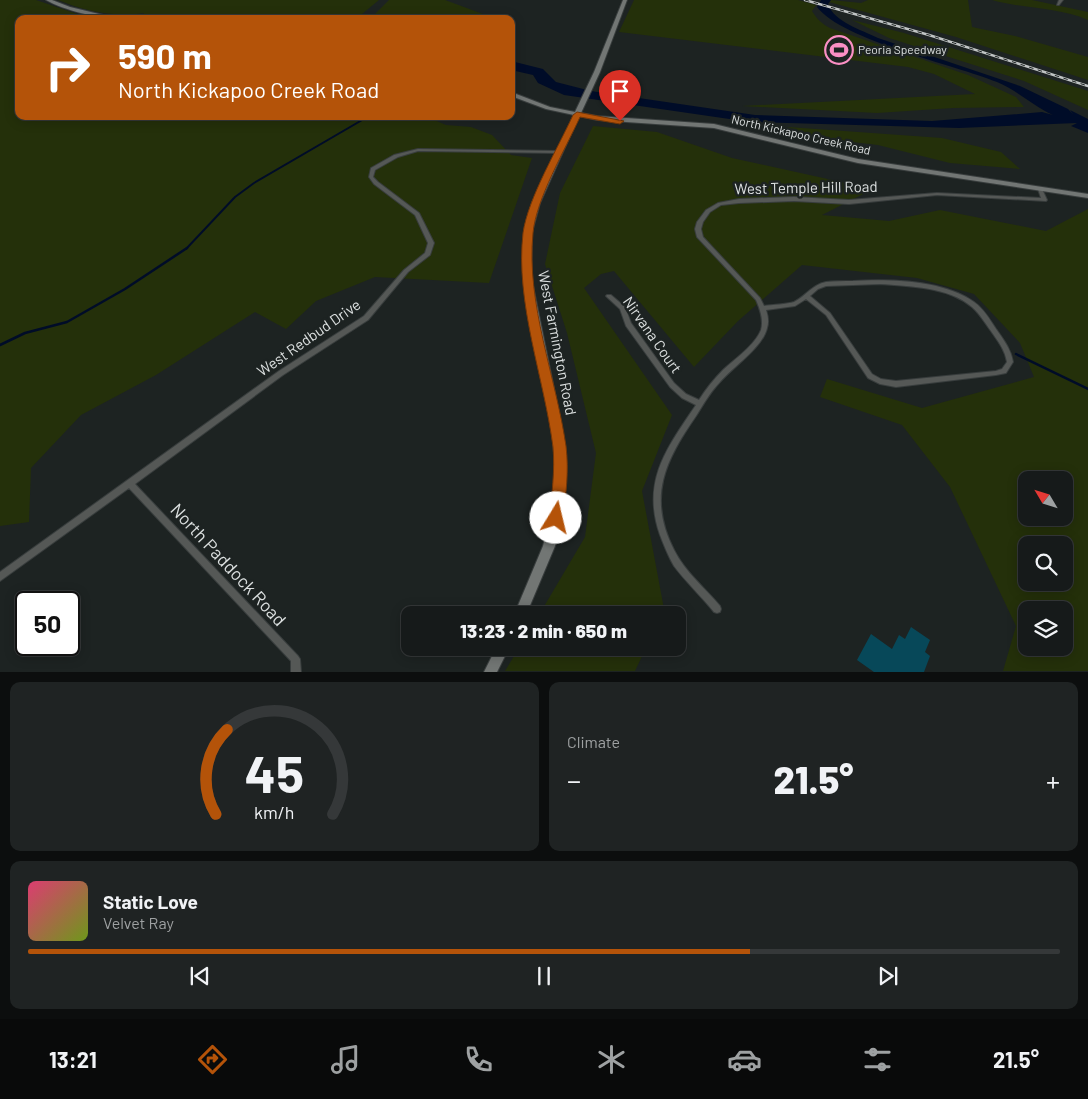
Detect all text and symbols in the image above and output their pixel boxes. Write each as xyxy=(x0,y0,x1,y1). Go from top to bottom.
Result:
text: 590 m xyxy=(118,34,212,76)
icon: right xyxy=(35,35,100,100)
sports icon: Peoria Speedway xyxy=(824,35,854,65)
place label: Peoria Speedway xyxy=(858,42,947,56)
pin xyxy=(599,70,641,121)
text: North Kickapoo Creek Road xyxy=(118,76,379,102)
icon: arrive xyxy=(606,77,634,105)
street label: North Kickapoo Creek Road xyxy=(730,111,872,157)
street label: West Temple Hill Road xyxy=(734,177,878,197)
street label: West Farmington Road xyxy=(535,269,581,417)
street label: Nirvana Court xyxy=(620,293,686,376)
street label: West Redbud Drive xyxy=(253,295,364,380)
north arrow xyxy=(1018,471,1072,526)
map controls xyxy=(1018,471,1073,656)
position arrow xyxy=(529,491,581,543)
street label: North Paddock Road xyxy=(166,498,291,630)
button: search xyxy=(1018,536,1073,591)
speed limit sign: 50 xyxy=(15,591,80,656)
button: layers xyxy=(1018,601,1073,656)
text: 13:23 · 2 min · 650 m xyxy=(460,619,627,642)
text: Climate xyxy=(567,732,620,751)
text: 45 xyxy=(245,741,304,803)
text: 21.5° xyxy=(773,756,854,802)
text: − xyxy=(567,763,581,797)
text: + xyxy=(1046,763,1060,797)
text: km/h xyxy=(254,801,295,823)
text: Static Love xyxy=(103,890,198,913)
text: Velvet Ray xyxy=(103,913,174,932)
icon: previous xyxy=(186,962,214,990)
icon: pause xyxy=(530,962,558,990)
icon: next xyxy=(874,962,902,990)
icon: directions xyxy=(195,1042,230,1077)
icon: music xyxy=(328,1042,363,1077)
icon: phone xyxy=(461,1042,496,1077)
icon: climate xyxy=(594,1042,629,1077)
icon: car xyxy=(727,1042,762,1077)
icon: filters xyxy=(860,1042,895,1077)
text: 13:21 xyxy=(49,1046,97,1072)
text: 21.5° xyxy=(993,1046,1039,1072)

